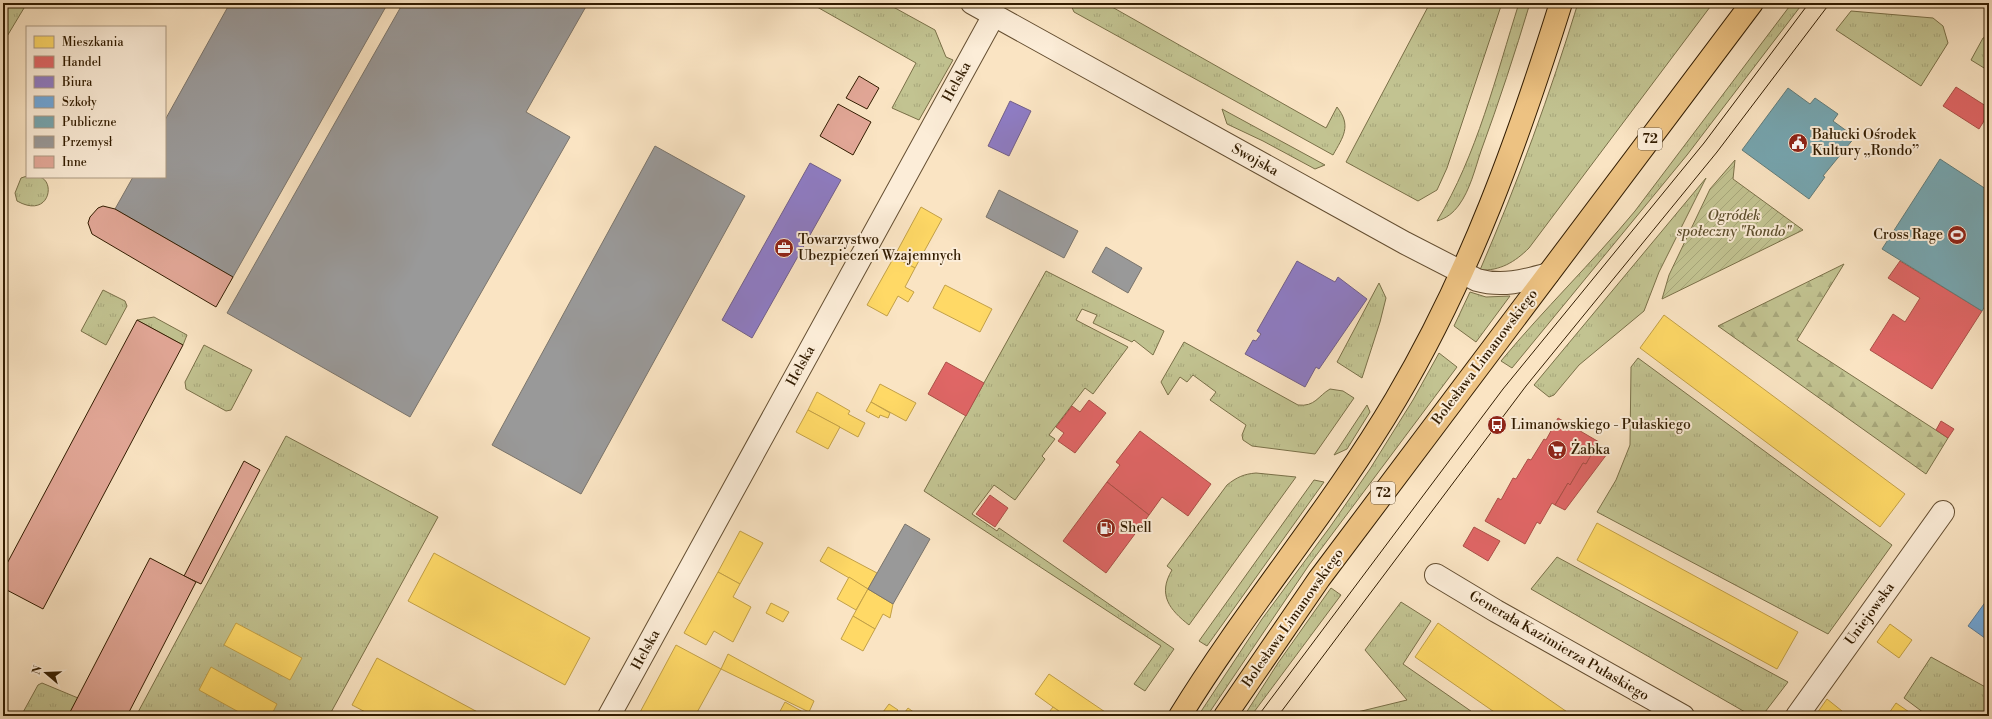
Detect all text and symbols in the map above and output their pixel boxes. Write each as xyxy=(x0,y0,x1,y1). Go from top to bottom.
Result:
legend xyxy=(26,26,166,178)
text: Mieszkania xyxy=(62,35,124,50)
text: Handel xyxy=(62,55,102,70)
street label: Helska xyxy=(939,58,976,105)
text: Biura xyxy=(61,75,93,90)
text: Szkoły xyxy=(62,95,97,110)
text: Publiczne xyxy=(62,115,117,130)
place label: Bałucki Ośrodek Kultury „Rondo” xyxy=(1811,126,1919,160)
road number: 72 xyxy=(1638,128,1662,150)
public building icon: Bałucki Ośrodek Kultury „Rondo” xyxy=(1787,132,1809,154)
text: Przemysł xyxy=(62,135,113,150)
street label: Swojska xyxy=(1228,140,1282,181)
text: Inne xyxy=(62,155,87,170)
park label: Ogródek społeczny "Rondo" xyxy=(1676,207,1792,241)
sports icon: Cross Rage xyxy=(1946,224,1968,246)
place label: Cross Rage xyxy=(1873,226,1943,244)
place label: Towarzystwo Ubezpieczeń Wzajemnych xyxy=(798,231,962,265)
office icon: Towarzystwo Ubezpieczeń Wzajemnych xyxy=(773,237,795,259)
street label: Bolesława Limanowskiego xyxy=(1427,286,1542,429)
street label: Helska xyxy=(783,342,820,389)
bus stop icon: Limanowskiego - Pułaskiego xyxy=(1486,414,1508,436)
place label: Limanowskiego - Pułaskiego xyxy=(1511,416,1691,434)
supermarket icon: Żabka xyxy=(1546,439,1568,461)
place label: Żabka xyxy=(1571,439,1611,459)
road number: 72 xyxy=(1371,482,1395,504)
fuel station icon: Shell xyxy=(1095,517,1117,539)
place label: Shell xyxy=(1120,519,1152,537)
street label: Bolesława Limanowskiego xyxy=(1238,545,1348,692)
street label: Uniejowska xyxy=(1841,578,1899,649)
street label: Generała Kazimierza Pułaskiego xyxy=(1466,587,1652,705)
street label: Helska xyxy=(628,626,665,673)
north arrow xyxy=(26,653,66,693)
text: N xyxy=(29,663,46,676)

